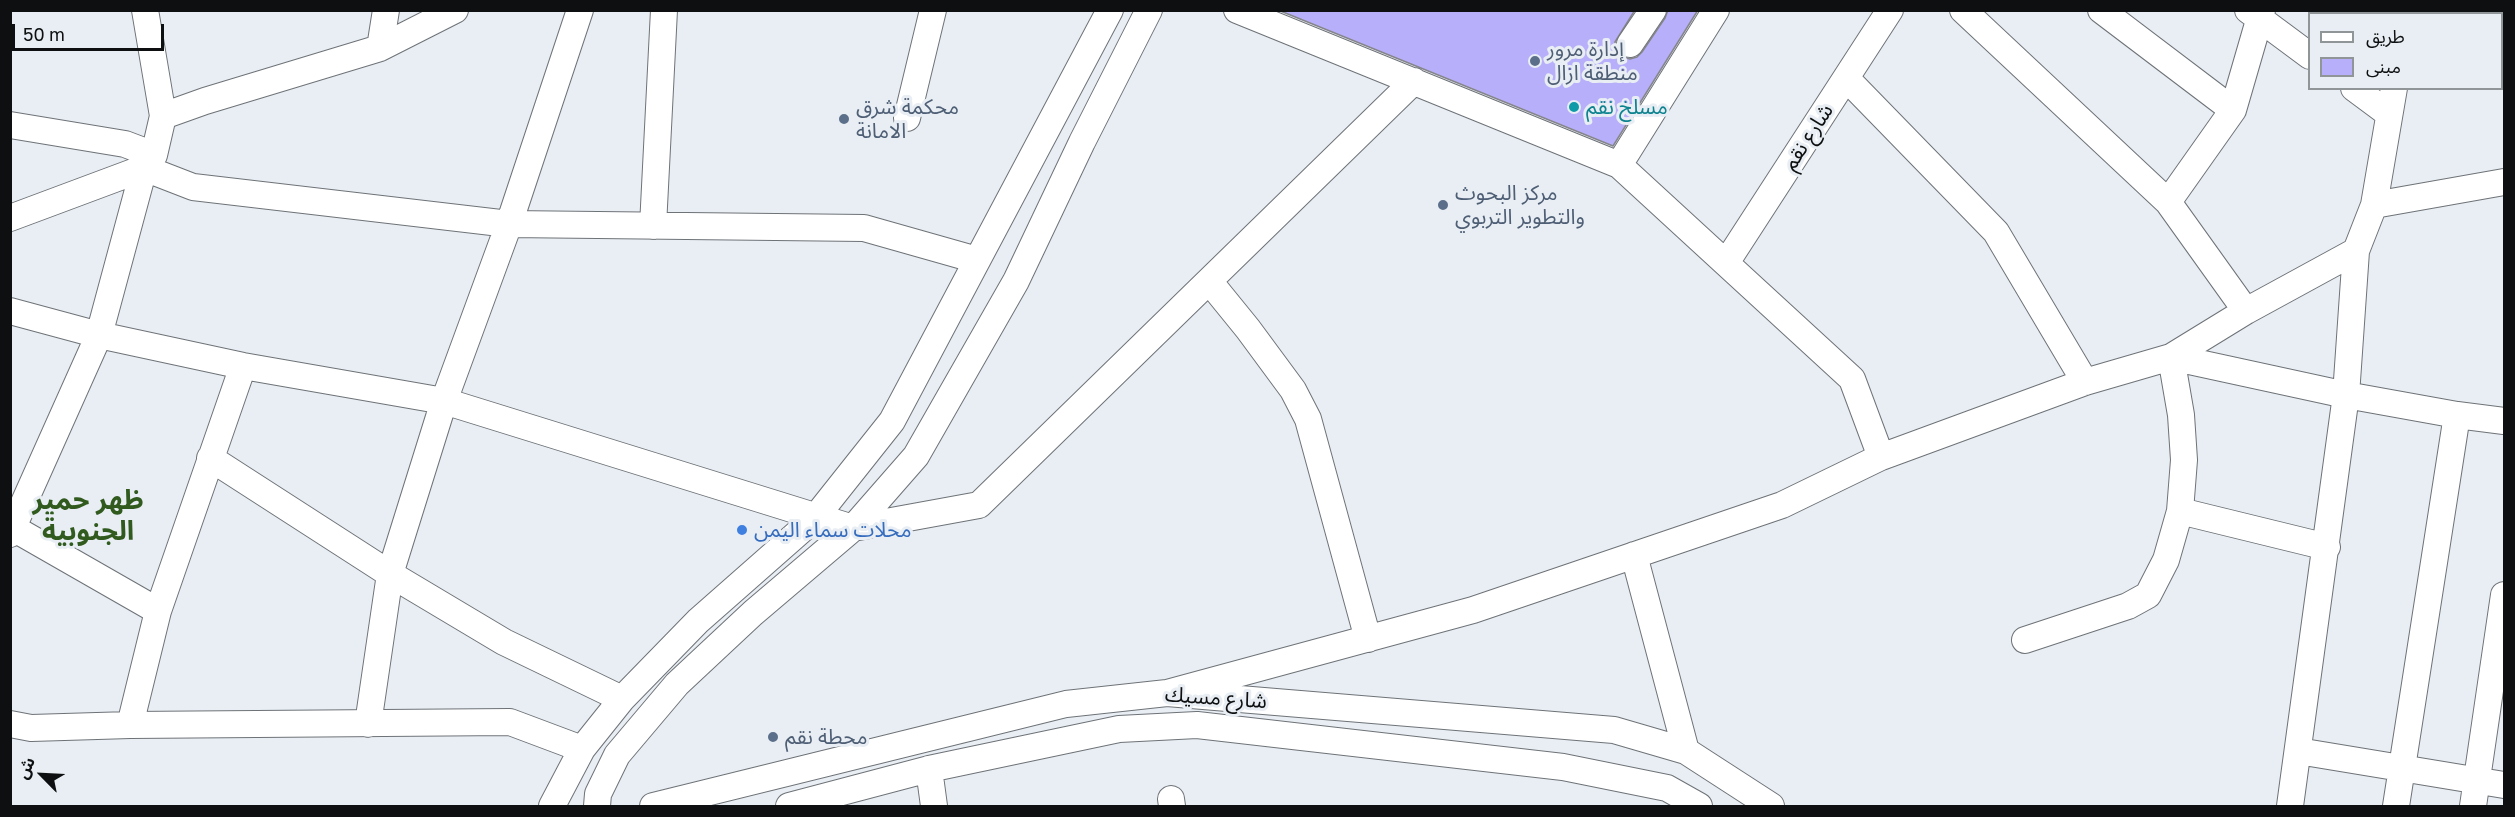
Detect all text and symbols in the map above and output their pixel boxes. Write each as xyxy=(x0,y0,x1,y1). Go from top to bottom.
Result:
scale bar xyxy=(15,12,166,50)
legend xyxy=(2308,12,2503,90)
text: 50 m xyxy=(23,23,65,45)
text: طريق xyxy=(2366,25,2405,47)
place label: إدارة مرور منطقة ازال xyxy=(1547,36,1638,86)
marker: إدارة مرور منطقة ازال xyxy=(1528,54,1542,68)
text: مبنى xyxy=(2366,55,2401,77)
place label: محكمة شرق الامانة xyxy=(856,94,959,144)
place label: مسلخ نقم xyxy=(1586,94,1668,120)
street label: شارع نقم xyxy=(1777,99,1839,175)
marker: مسلخ نقم xyxy=(1567,100,1581,114)
marker: محكمة شرق الامانة xyxy=(837,112,851,126)
place label: مركز البحوث والتطوير التربوي xyxy=(1455,180,1585,230)
marker: مركز البحوث والتطوير التربوي xyxy=(1436,198,1450,212)
district label: ظهر حمير الجنوبية xyxy=(32,484,144,547)
place label: محلات سماء اليمن xyxy=(754,517,911,543)
marker: محلات سماء اليمن xyxy=(735,523,749,537)
street label: شارع مسيك xyxy=(1164,682,1268,714)
place label: محطة نقم xyxy=(785,724,868,750)
marker: محطة نقم xyxy=(766,730,780,744)
north arrow xyxy=(12,745,72,805)
text: ش xyxy=(12,754,39,782)

